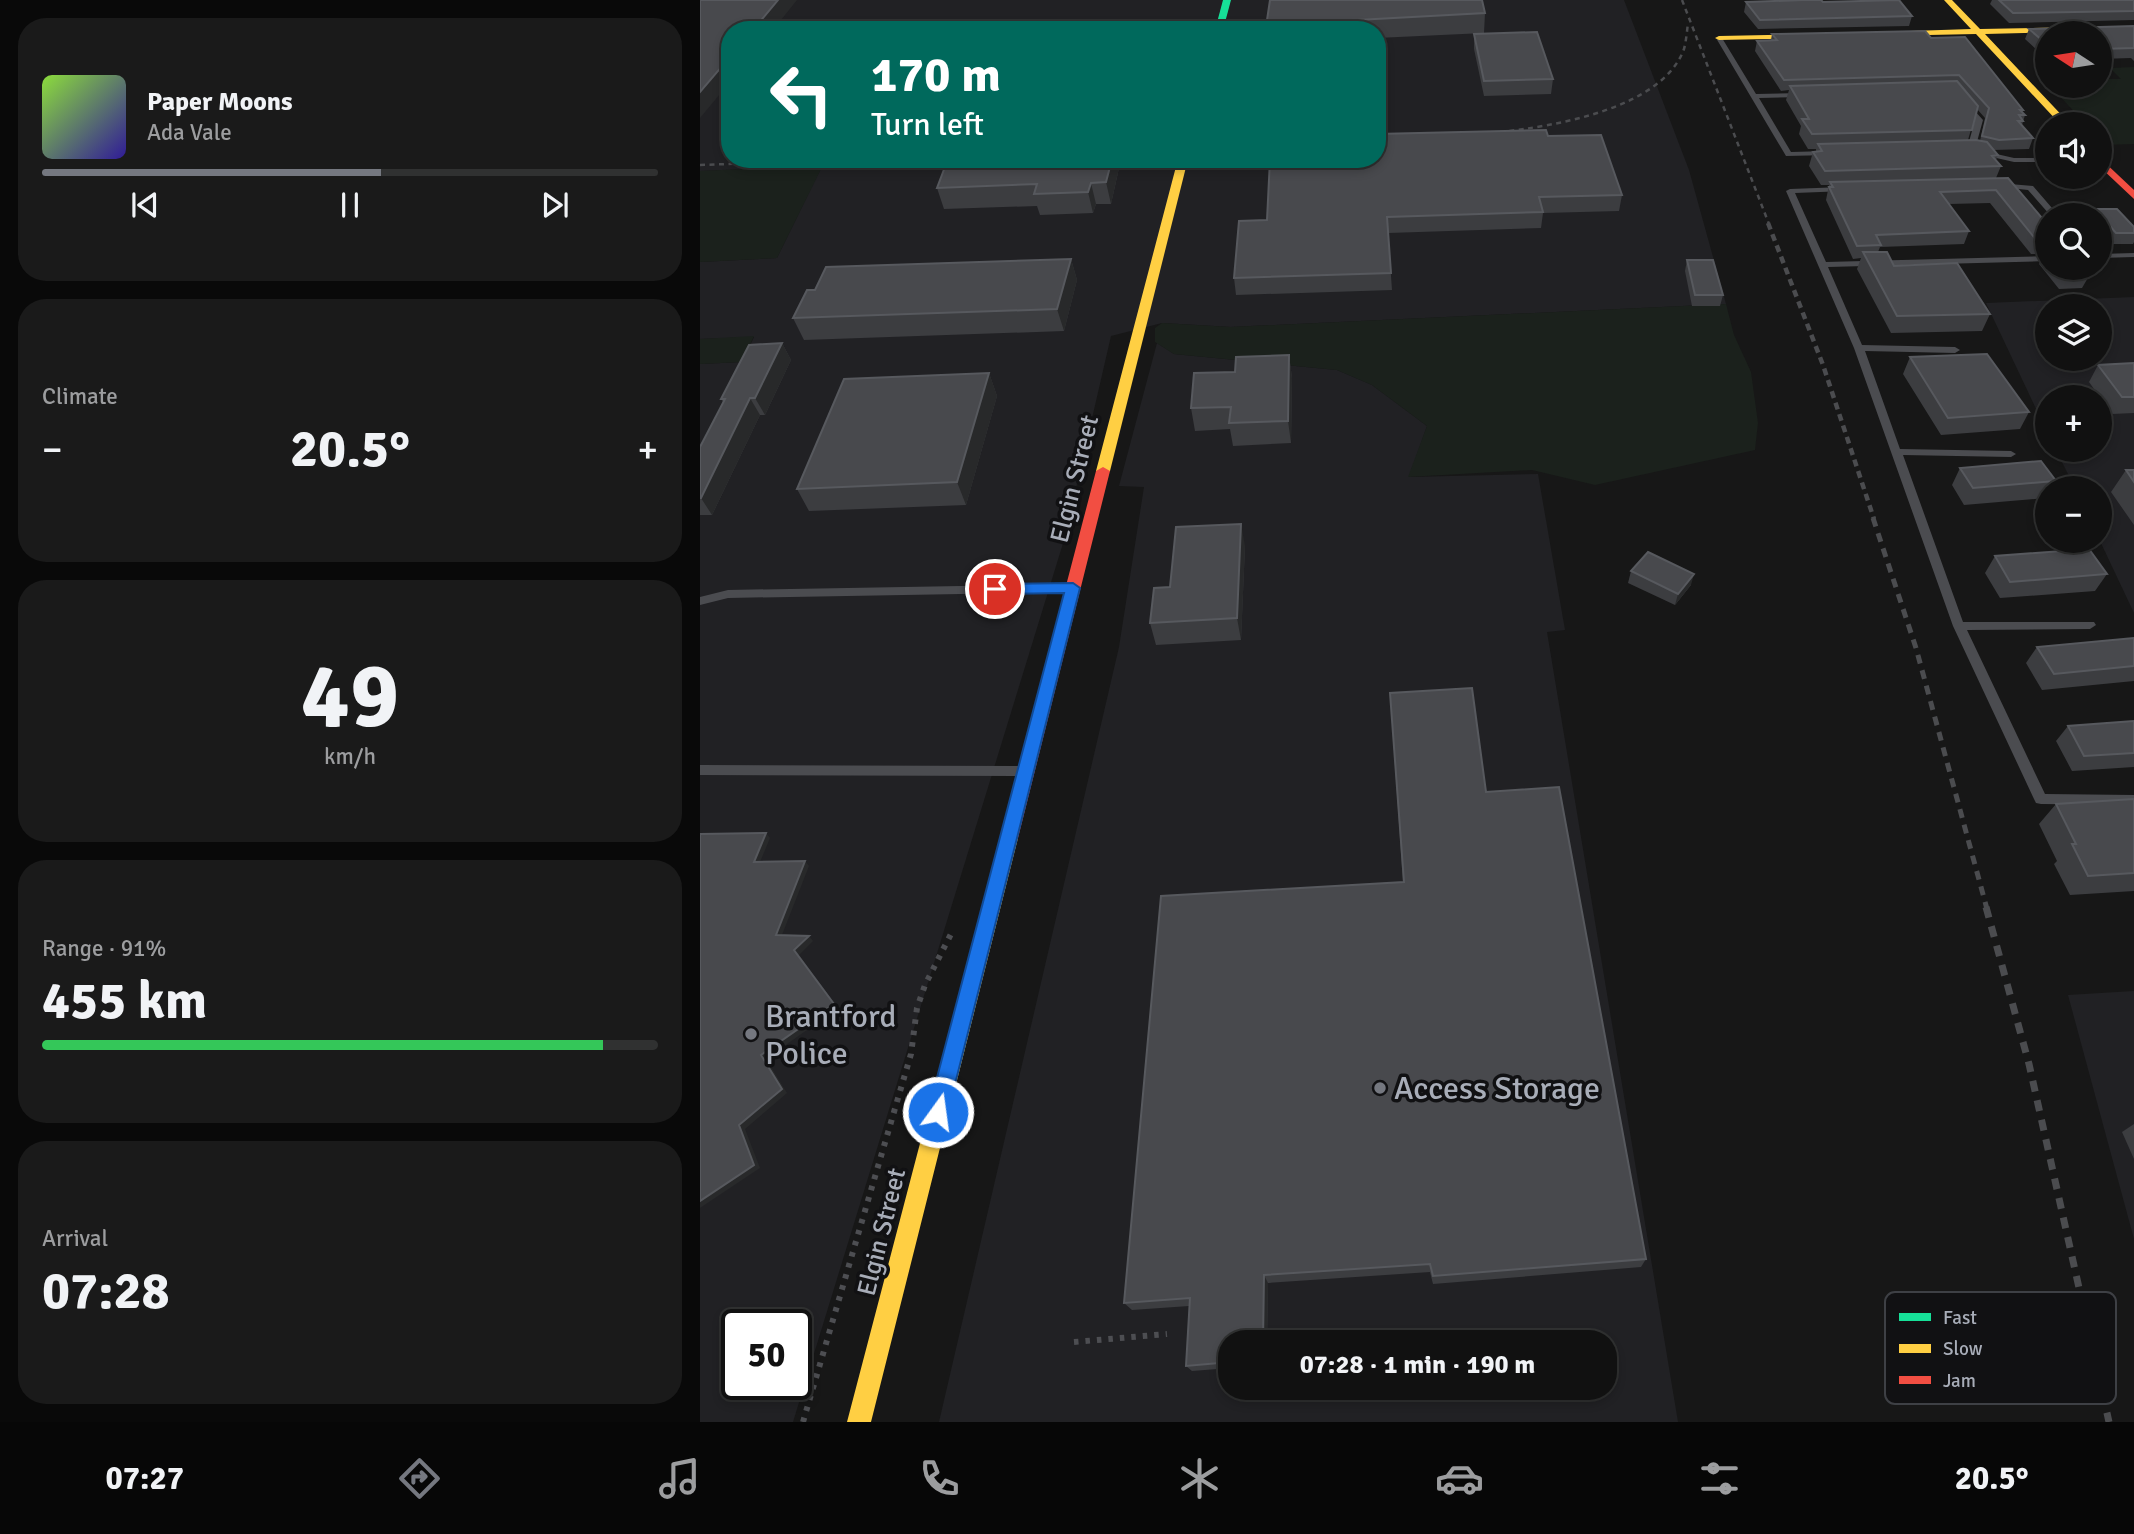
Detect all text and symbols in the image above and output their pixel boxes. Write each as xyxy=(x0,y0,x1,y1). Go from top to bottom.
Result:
north arrow xyxy=(2035,21,2112,98)
map controls xyxy=(2035,21,2112,553)
text: 170 m xyxy=(871,45,1001,105)
icon: left xyxy=(756,49,847,140)
text: Paper Moons xyxy=(147,86,293,118)
text: Turn left xyxy=(871,105,984,144)
button: sound xyxy=(2035,112,2112,189)
text: Ada Vale xyxy=(147,118,232,147)
icon: previous xyxy=(126,186,164,224)
icon: pause xyxy=(331,186,369,224)
icon: next xyxy=(536,186,574,224)
button: search xyxy=(2035,203,2112,280)
button: layers xyxy=(2035,294,2112,371)
text: Climate xyxy=(42,382,118,411)
button: + xyxy=(2035,385,2112,462)
street label: Elgin Street xyxy=(1044,412,1106,546)
text: 20.5° xyxy=(290,417,410,481)
text: − xyxy=(42,426,63,473)
text: + xyxy=(637,426,658,473)
button: − xyxy=(2035,476,2112,553)
pin xyxy=(965,559,1025,619)
icon: arrive xyxy=(976,570,1014,608)
text: 49 xyxy=(301,640,399,753)
text: km/h xyxy=(324,742,376,771)
text: Range · 91% xyxy=(42,934,166,963)
text: 455 km xyxy=(42,969,207,1033)
place label: Brantford Police xyxy=(765,997,896,1073)
marker: Brantford Police xyxy=(743,1026,759,1042)
place label: Access Storage xyxy=(1394,1069,1600,1108)
position arrow xyxy=(901,1075,975,1149)
marker: Access Storage xyxy=(1372,1080,1388,1096)
street label: Elgin Street xyxy=(851,1165,913,1299)
text: Arrival xyxy=(42,1224,108,1253)
text: 07:28 xyxy=(42,1259,170,1323)
legend xyxy=(1885,1292,2116,1404)
text: Fast xyxy=(1943,1306,1977,1330)
speed limit sign: 50 xyxy=(721,1309,812,1400)
text: Slow xyxy=(1943,1337,1983,1361)
text: 07:28 · 1 min · 190 m xyxy=(1300,1349,1535,1381)
text: Jam xyxy=(1943,1369,1976,1393)
icon: directions xyxy=(395,1454,444,1503)
icon: music xyxy=(655,1454,704,1503)
icon: phone xyxy=(915,1454,964,1503)
icon: climate xyxy=(1175,1454,1224,1503)
icon: car xyxy=(1435,1454,1484,1503)
icon: filters xyxy=(1695,1454,1744,1503)
text: 07:27 xyxy=(105,1459,184,1498)
text: 20.5° xyxy=(1955,1459,2029,1498)

